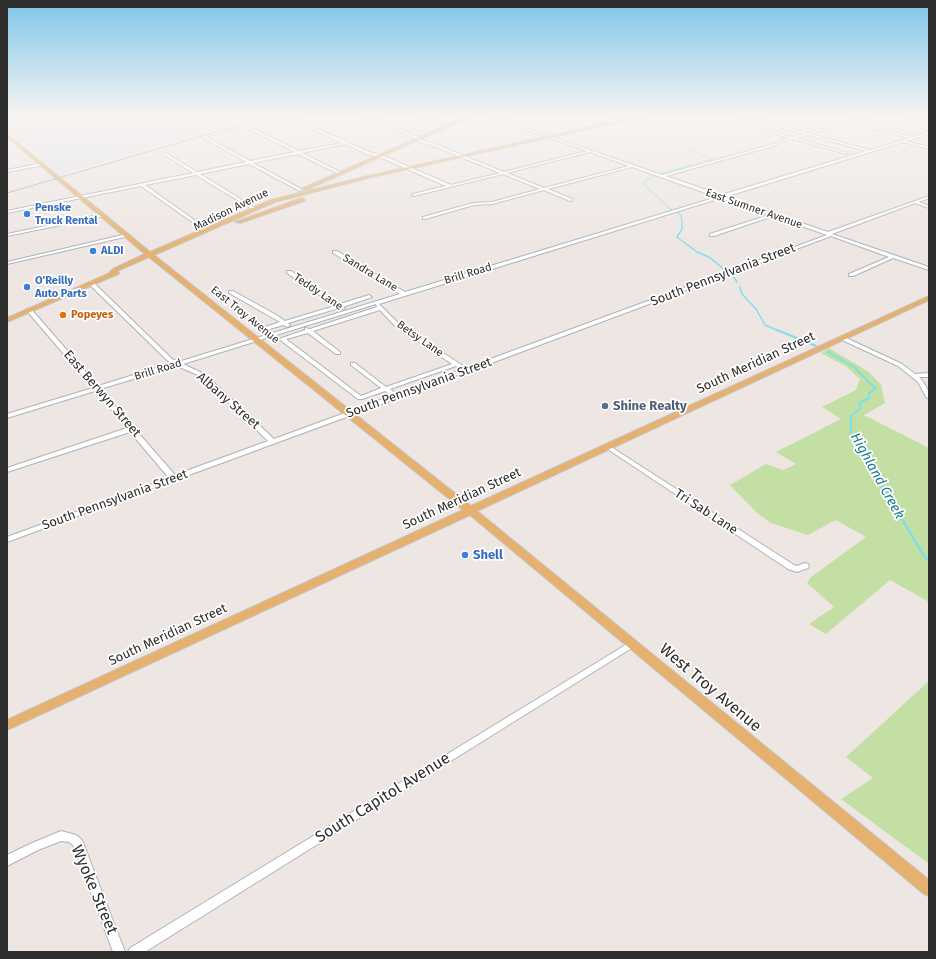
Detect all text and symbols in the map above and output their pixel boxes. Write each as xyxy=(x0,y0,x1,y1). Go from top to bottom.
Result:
street label: Madison Avenue xyxy=(191,186,271,234)
street label: East Sumner Avenue xyxy=(704,186,804,232)
place label: Penske Truck Rental xyxy=(35,201,98,227)
marker: Penske Truck Rental xyxy=(22,209,32,219)
street label: South Pennsylvania Street xyxy=(648,240,798,310)
place label: ALDI xyxy=(101,244,124,258)
marker: ALDI xyxy=(88,246,98,256)
street label: Sandra Lane xyxy=(340,251,400,295)
street label: Brill Road xyxy=(443,261,493,287)
street label: Teddy Lane xyxy=(291,271,345,313)
place label: O'Reilly Auto Parts xyxy=(35,274,87,300)
marker: O'Reilly Auto Parts xyxy=(22,282,32,292)
street label: East Troy Avenue xyxy=(208,283,282,347)
place label: Popeyes xyxy=(71,308,113,322)
marker: Popeyes xyxy=(58,310,68,320)
street label: Betsy Lane xyxy=(394,318,446,360)
street label: South Meridian Street xyxy=(694,329,818,397)
street label: East Berwyn Street xyxy=(60,347,144,441)
street label: South Pennsylvania Street xyxy=(344,354,494,422)
street label: Brill Road xyxy=(133,357,183,383)
street label: Albany Street xyxy=(193,369,263,433)
place label: Shine Realty xyxy=(613,398,687,414)
marker: Shine Realty xyxy=(600,401,610,411)
water label: Highland Creek xyxy=(846,430,908,522)
street label: South Meridian Street xyxy=(400,465,524,533)
street label: South Pennsylvania Street xyxy=(40,466,190,534)
street label: Tri Sab Lane xyxy=(672,486,740,538)
place label: Shell xyxy=(473,547,503,563)
marker: Shell xyxy=(460,550,470,560)
street label: South Meridian Street xyxy=(106,601,230,669)
street label: West Troy Avenue xyxy=(655,640,765,736)
street label: South Capitol Avenue xyxy=(312,749,454,847)
street label: Wyoke Street xyxy=(67,843,121,937)

